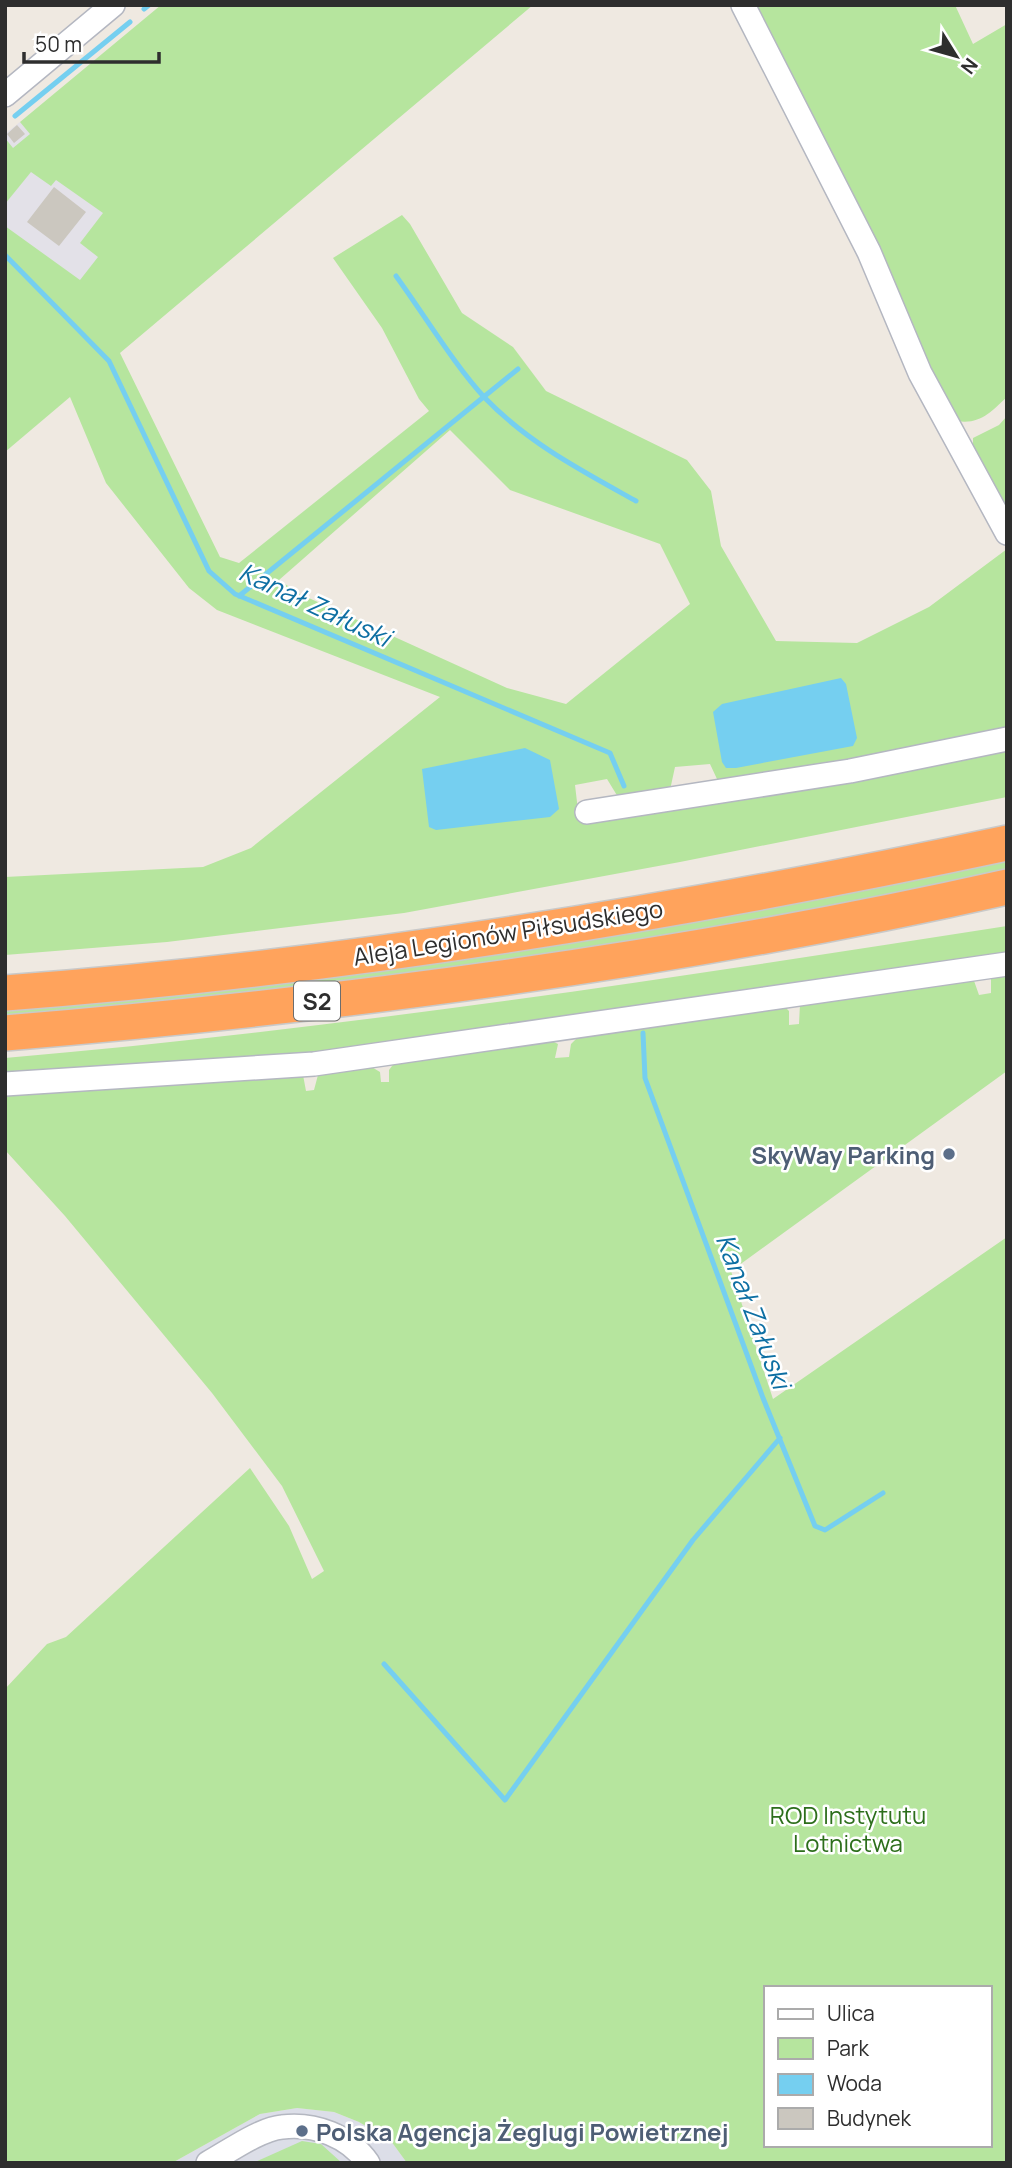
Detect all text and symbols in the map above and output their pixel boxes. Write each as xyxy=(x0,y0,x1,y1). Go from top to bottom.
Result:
scale bar xyxy=(24,21,159,65)
north arrow xyxy=(921,21,991,91)
text: 50 m xyxy=(35,30,82,58)
text: N xyxy=(955,53,984,80)
water label: Kanał Załuski xyxy=(234,553,399,656)
street label: Aleja Legionów Piłsudskiego xyxy=(351,891,665,973)
road number: S2 xyxy=(294,982,340,1020)
place label: SkyWay Parking xyxy=(751,1138,935,1171)
marker: SkyWay Parking xyxy=(941,1146,957,1162)
water label: Kanał Załuski xyxy=(708,1228,801,1396)
park label: ROD Instytutu Lotnictwa xyxy=(770,1798,926,1859)
legend xyxy=(764,1986,991,2147)
text: Ulica xyxy=(827,1999,875,2027)
text: Park xyxy=(827,2034,869,2062)
text: Woda xyxy=(827,2069,882,2097)
text: Budynek xyxy=(827,2104,912,2132)
place label: Polska Agencja Żeglugi Powietrznej xyxy=(316,2115,728,2148)
marker: Polska Agencja Żeglugi Powietrznej xyxy=(294,2123,310,2139)

